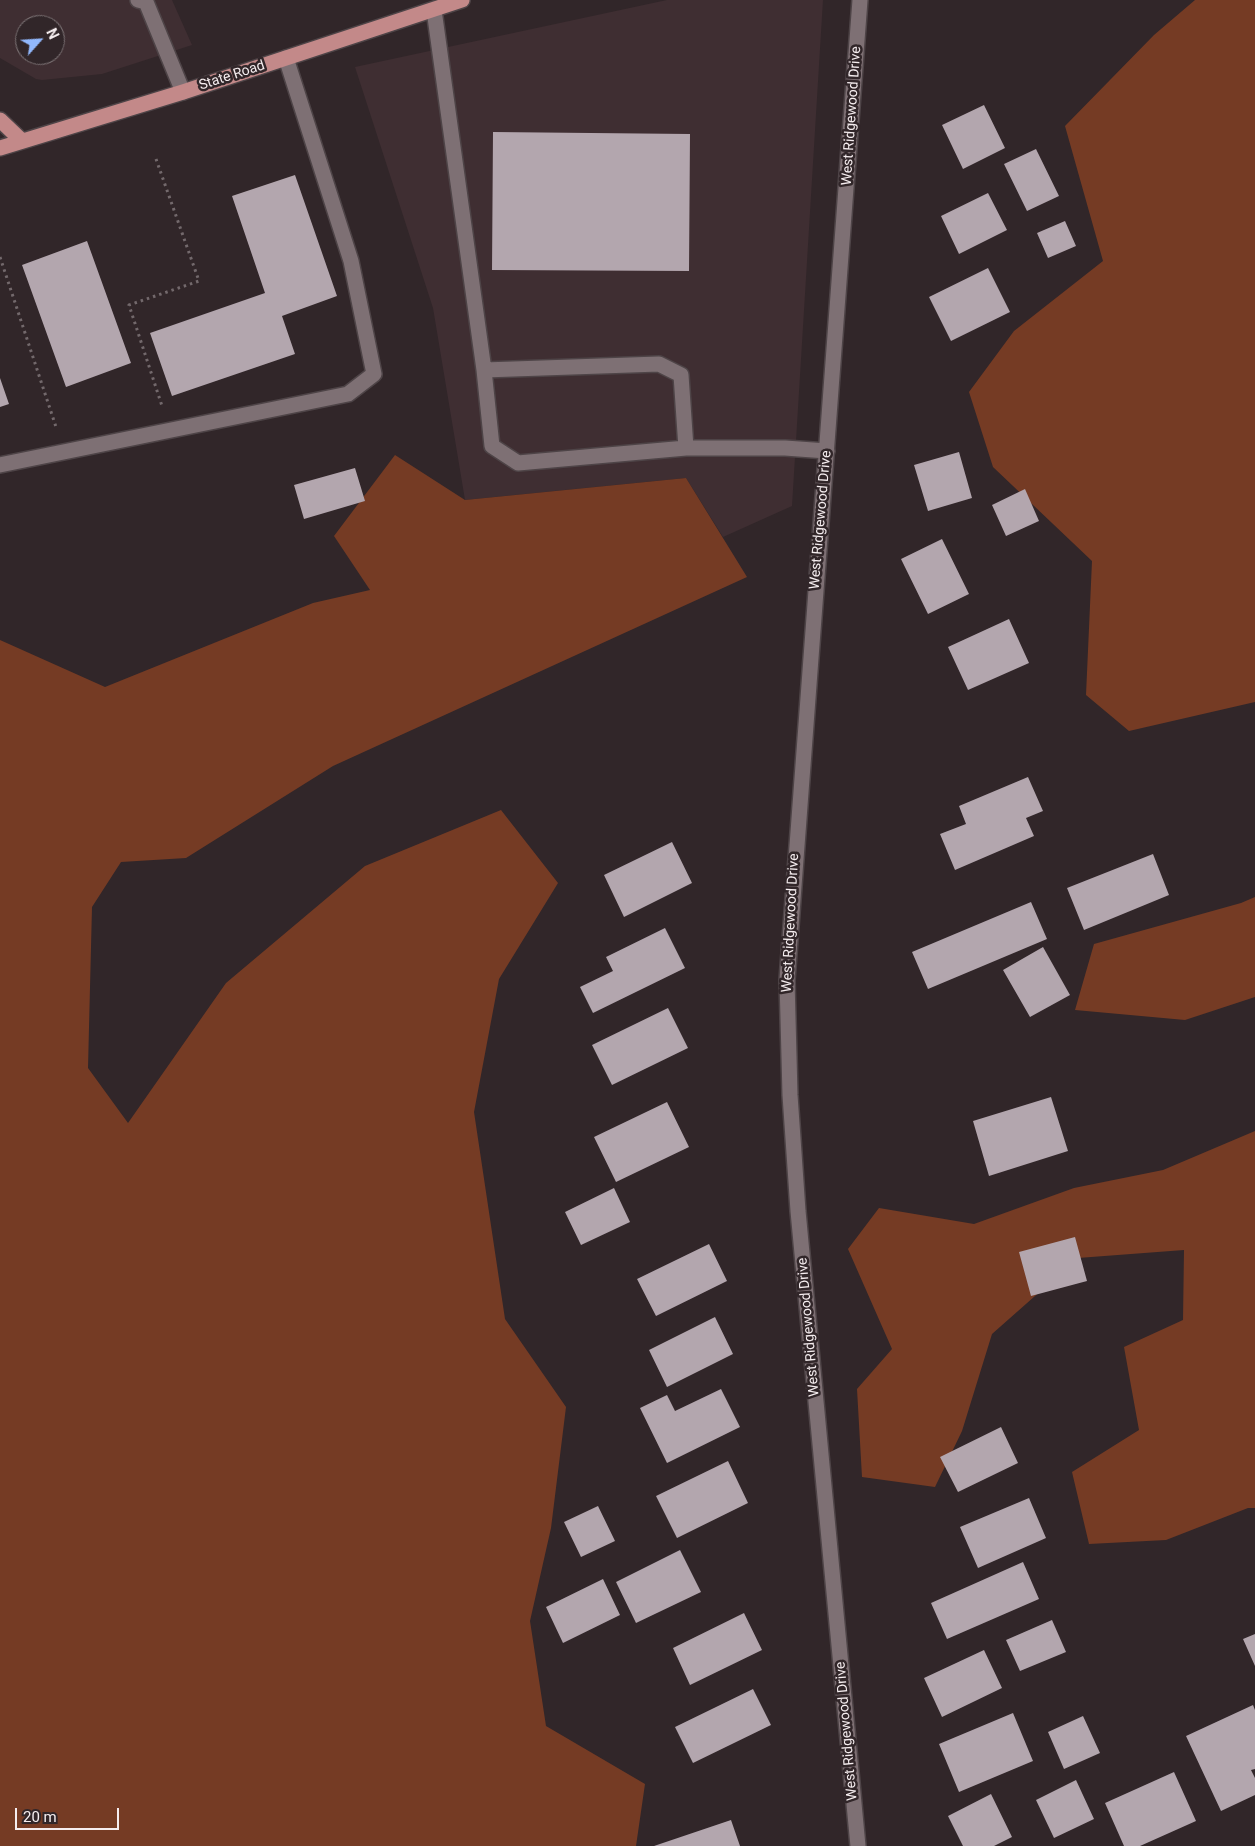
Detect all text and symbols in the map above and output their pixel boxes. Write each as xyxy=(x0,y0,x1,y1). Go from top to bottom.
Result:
north arrow xyxy=(15,15,65,65)
text: N xyxy=(43,26,62,42)
street label: West Ridgewood Drive xyxy=(839,46,865,186)
street label: State Road xyxy=(197,57,267,95)
street label: West Ridgewood Drive xyxy=(807,450,835,590)
street label: West Ridgewood Drive xyxy=(779,853,803,993)
street label: West Ridgewood Drive xyxy=(795,1257,823,1397)
street label: West Ridgewood Drive xyxy=(833,1661,861,1801)
scale bar xyxy=(18,1798,121,1830)
text: 20 m xyxy=(23,1808,57,1826)

